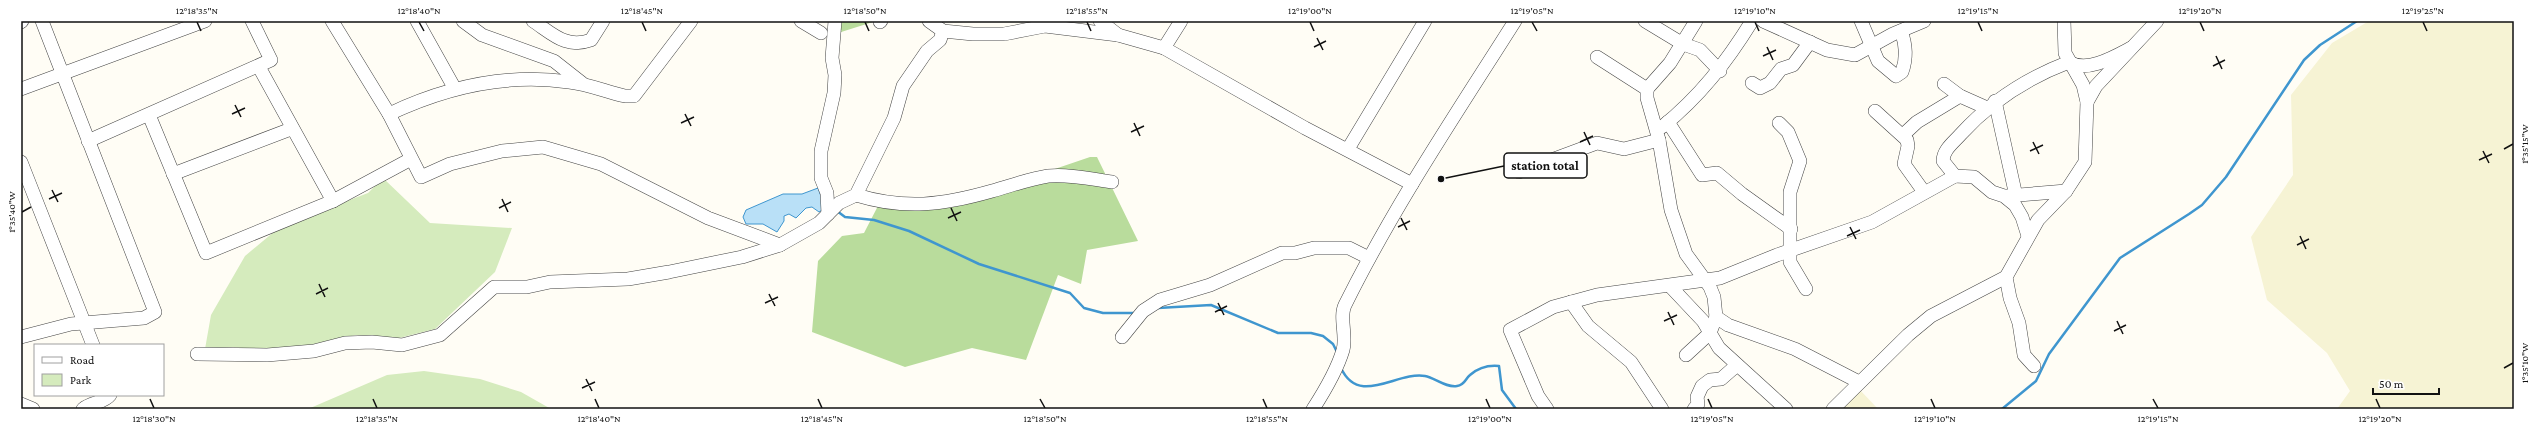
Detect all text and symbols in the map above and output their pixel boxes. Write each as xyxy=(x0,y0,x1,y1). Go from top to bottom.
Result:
text: 12°18'35"N xyxy=(176,5,219,16)
text: 12°18'40"N xyxy=(397,5,441,16)
text: 12°18'45"N xyxy=(621,5,664,16)
text: 12°18'50"N xyxy=(843,5,887,16)
text: 12°18'55"N xyxy=(1066,5,1108,16)
text: 12°19'00"N xyxy=(1288,5,1332,16)
text: 12°19'05"N xyxy=(1511,5,1554,16)
text: 12°19'10"N xyxy=(1734,5,1776,16)
text: 12°19'15"N xyxy=(1957,5,1999,16)
text: 12°19'20"N xyxy=(2178,5,2222,16)
text: 12°19'25"N xyxy=(2402,5,2445,16)
text: 1°35'15"W xyxy=(2519,123,2530,164)
callout: station total xyxy=(1504,153,1587,178)
text: station total xyxy=(1511,158,1579,173)
text: 1°35'40"W xyxy=(6,190,17,233)
text: 1°35'10"W xyxy=(2519,342,2530,383)
legend xyxy=(34,344,164,396)
text: Road xyxy=(70,353,95,367)
scale bar xyxy=(2373,370,2439,396)
text: Park xyxy=(70,373,92,387)
text: 50 m xyxy=(2379,377,2404,391)
text: 12°18'30"N xyxy=(132,413,176,424)
text: 12°18'35"N xyxy=(356,413,399,424)
text: 12°18'40"N xyxy=(577,413,621,424)
text: 12°18'45"N xyxy=(801,413,844,424)
text: 12°18'50"N xyxy=(1023,413,1067,424)
text: 12°18'55"N xyxy=(1246,413,1288,424)
text: 12°19'00"N xyxy=(1468,413,1512,424)
text: 12°19'05"N xyxy=(1691,413,1734,424)
text: 12°19'10"N xyxy=(1914,413,1956,424)
text: 12°19'15"N xyxy=(2137,413,2179,424)
text: 12°19'20"N xyxy=(2358,413,2402,424)

